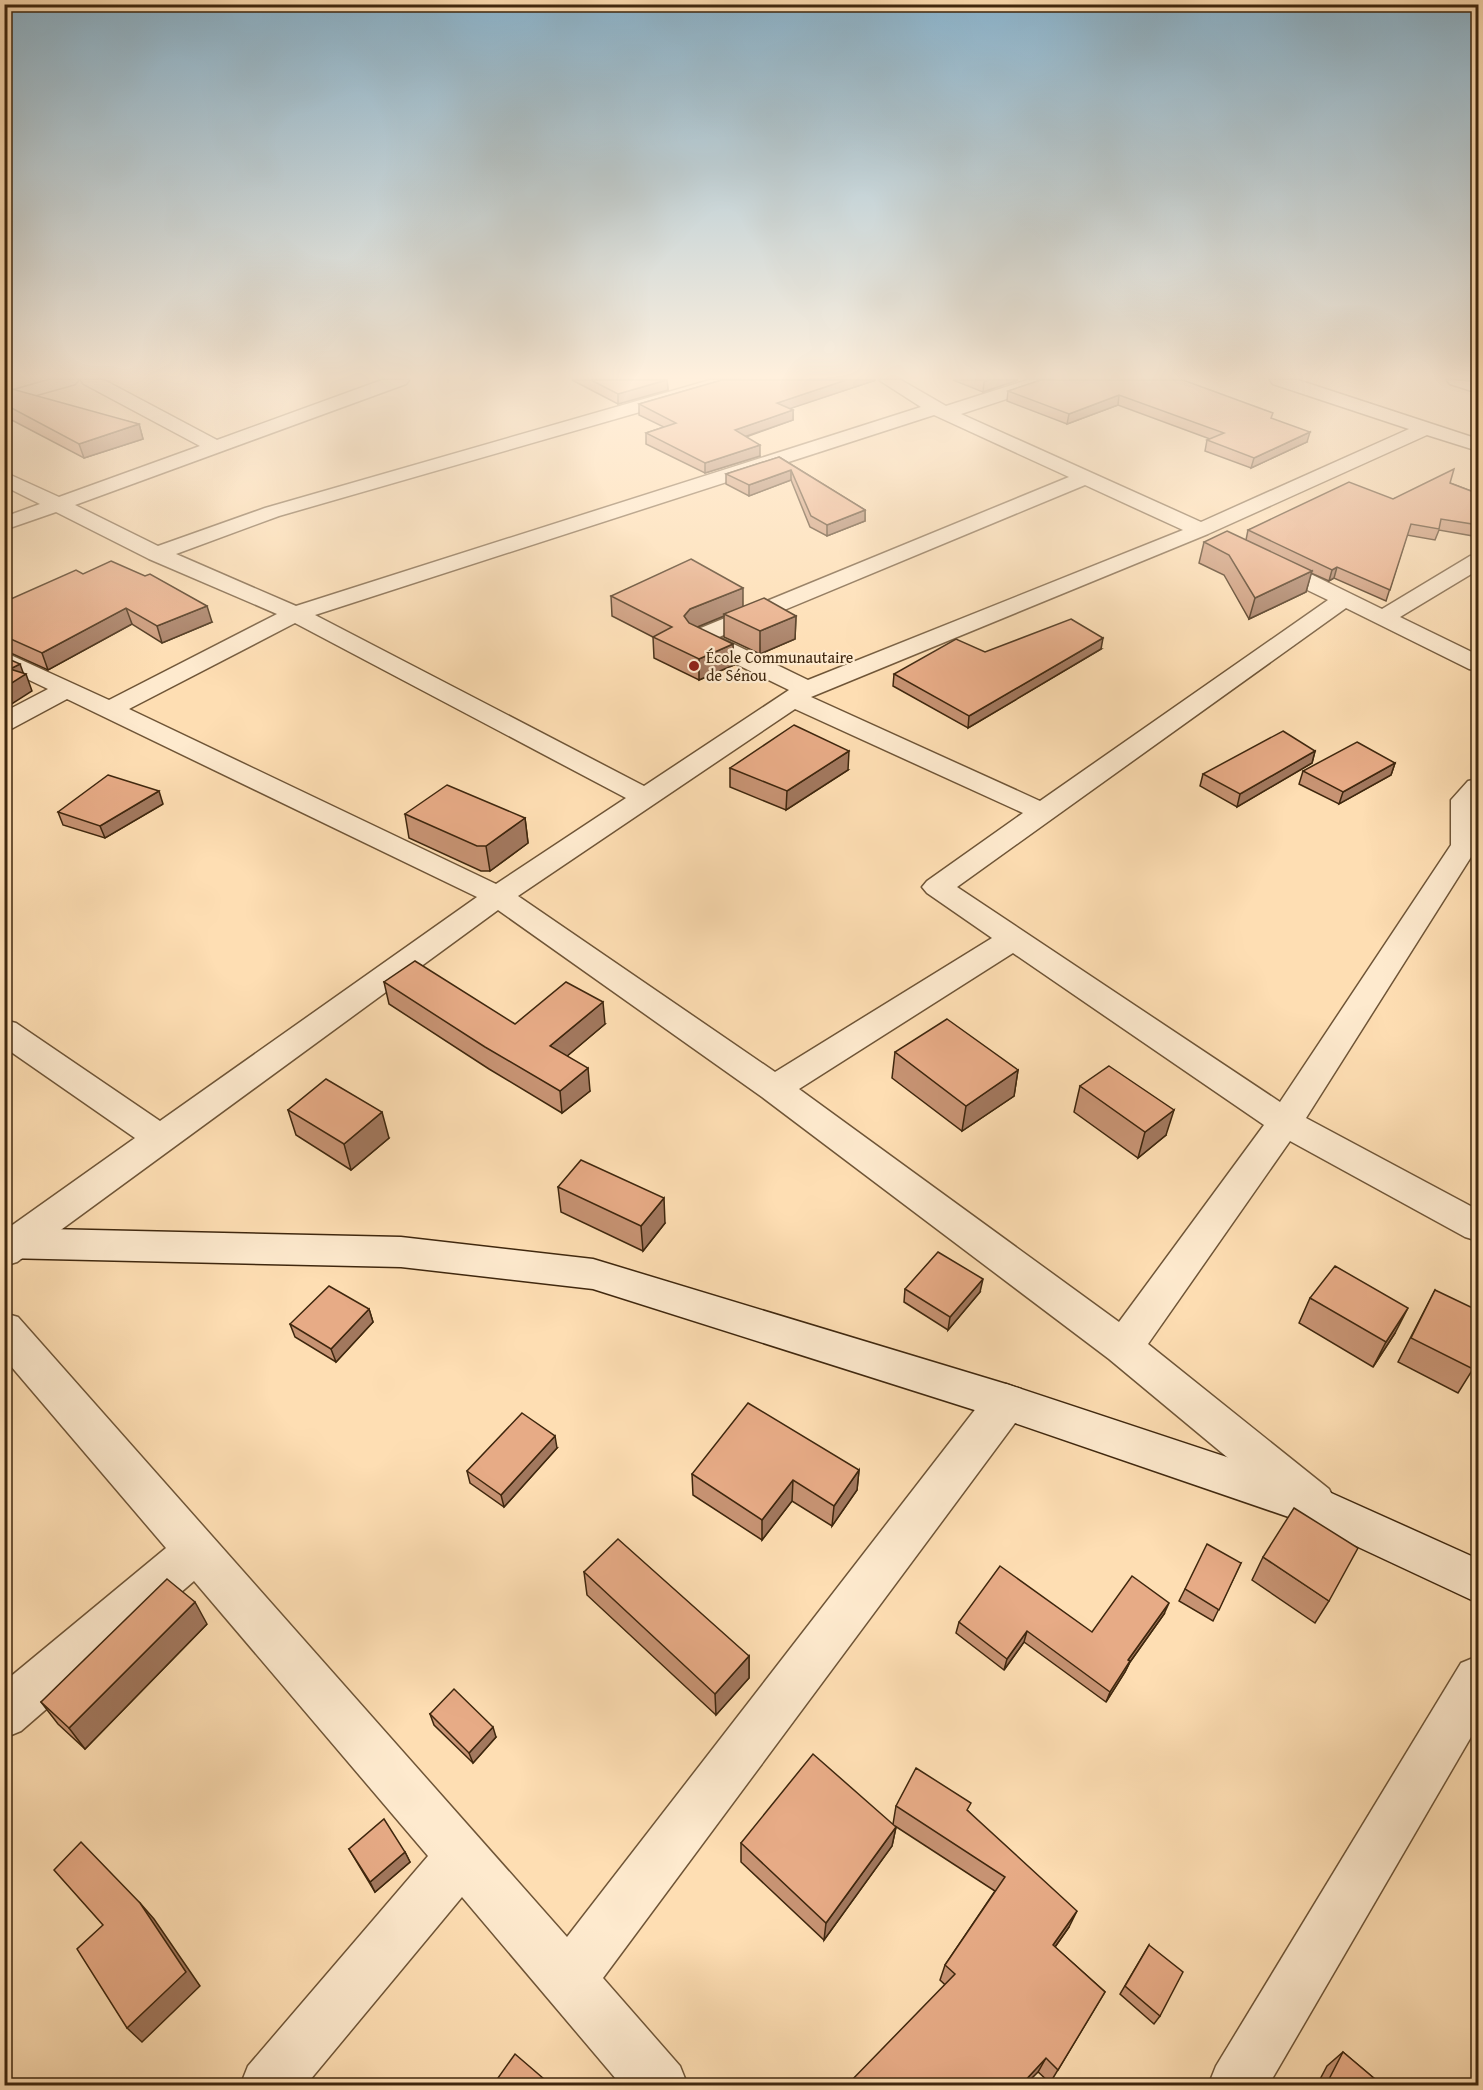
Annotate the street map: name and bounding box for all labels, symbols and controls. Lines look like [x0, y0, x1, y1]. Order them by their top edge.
place label: École Communautaire de Sénou [706, 645, 853, 687]
marker: École Communautaire de Sénou [687, 659, 701, 673]

